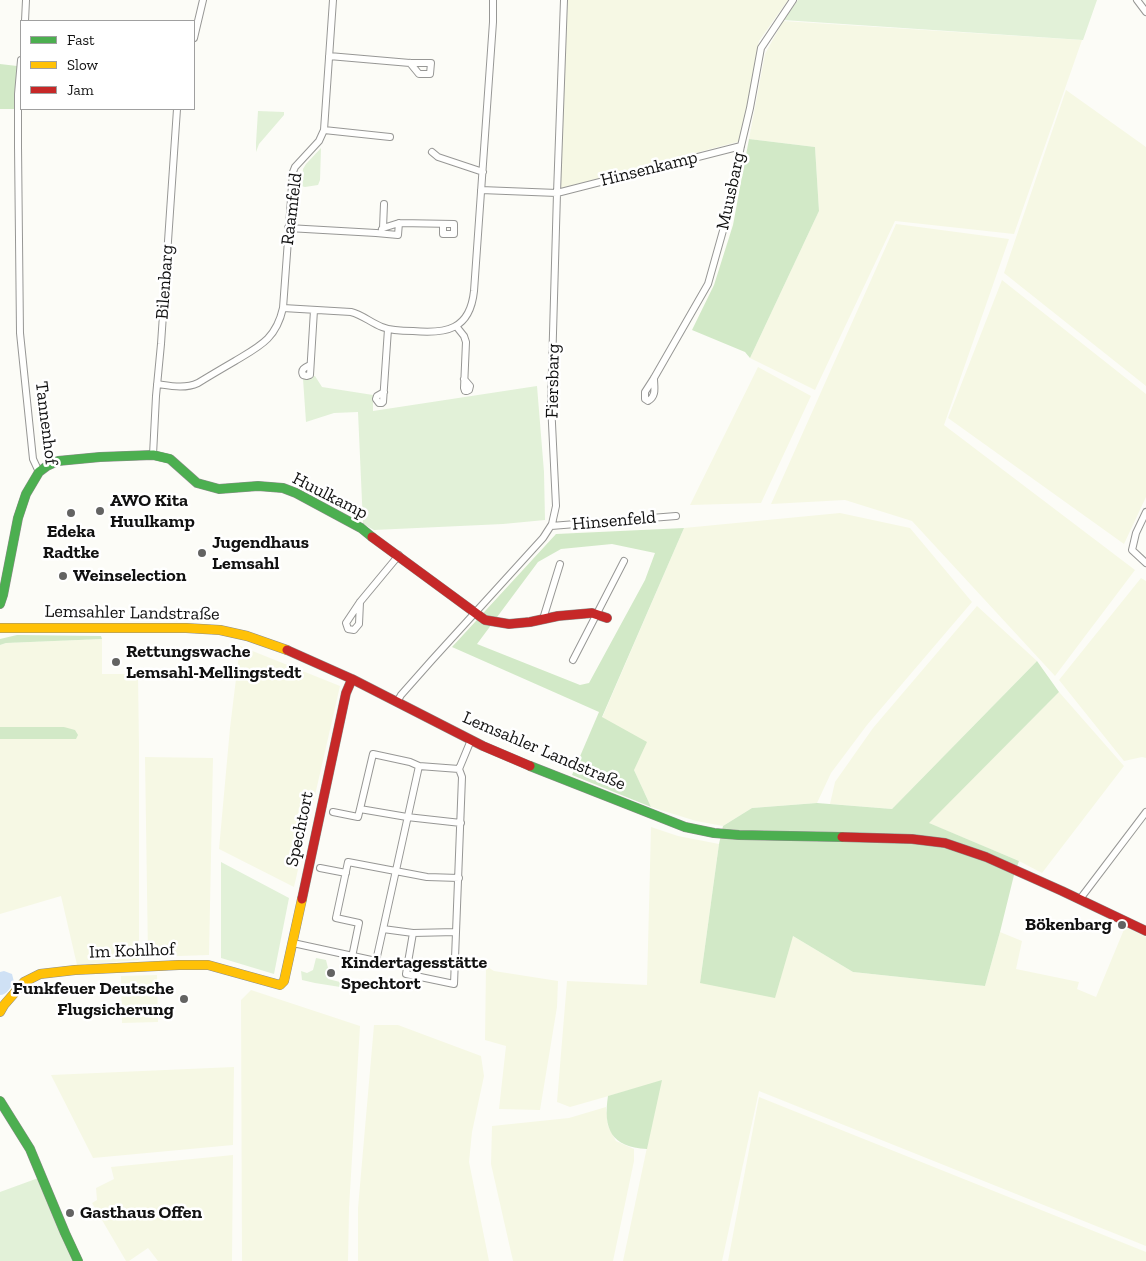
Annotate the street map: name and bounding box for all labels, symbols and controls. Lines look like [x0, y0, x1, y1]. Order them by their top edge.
legend [20, 20, 195, 110]
text: Fast [67, 31, 95, 49]
text: Slow [67, 56, 98, 74]
text: Jam [67, 81, 94, 99]
street label: Hinsenkamp [598, 147, 700, 191]
street label: Muusbarg [712, 150, 750, 232]
street label: Raamfeld [277, 172, 307, 246]
street label: Bilenbarg [152, 244, 178, 320]
street label: Fiersbarg [542, 343, 564, 419]
street label: Tannenhof [30, 380, 62, 466]
street label: Huulkamp [289, 468, 371, 524]
place label: AWO Kita Huulkamp [110, 490, 195, 532]
marker: AWO Kita Huulkamp [94, 505, 106, 517]
marker: Edeka Radtke [65, 507, 77, 519]
street label: Hinsenfeld [571, 507, 657, 535]
place label: Edeka Radtke [43, 521, 99, 564]
place label: Jugendhaus Lemsahl [212, 532, 309, 574]
marker: Jugendhaus Lemsahl [196, 547, 208, 559]
place label: Weinselection [73, 565, 186, 587]
marker: Weinselection [57, 570, 69, 582]
street label: Lemsahler Landstraße [44, 601, 220, 625]
place label: Rettungswache Lemsahl-Mellingstedt [126, 641, 301, 684]
marker: Rettungswache Lemsahl-Mellingstedt [110, 656, 122, 668]
street label: Lemsahler Landstraße [459, 707, 629, 795]
street label: Spechtort [281, 789, 319, 869]
place label: Bökenbarg [1025, 914, 1112, 936]
marker: Bökenbarg [1116, 919, 1128, 931]
street label: Im Kohlhof [89, 939, 175, 963]
place label: Kindertagesstätte Spechtort [341, 952, 487, 994]
marker: Kindertagesstätte Spechtort [325, 967, 337, 979]
place label: Funkfeuer Deutsche Flugsicherung [13, 978, 174, 1021]
marker: Funkfeuer Deutsche Flugsicherung [178, 993, 190, 1005]
place label: Gasthaus Offen [80, 1202, 202, 1224]
marker: Gasthaus Offen [64, 1207, 76, 1219]

